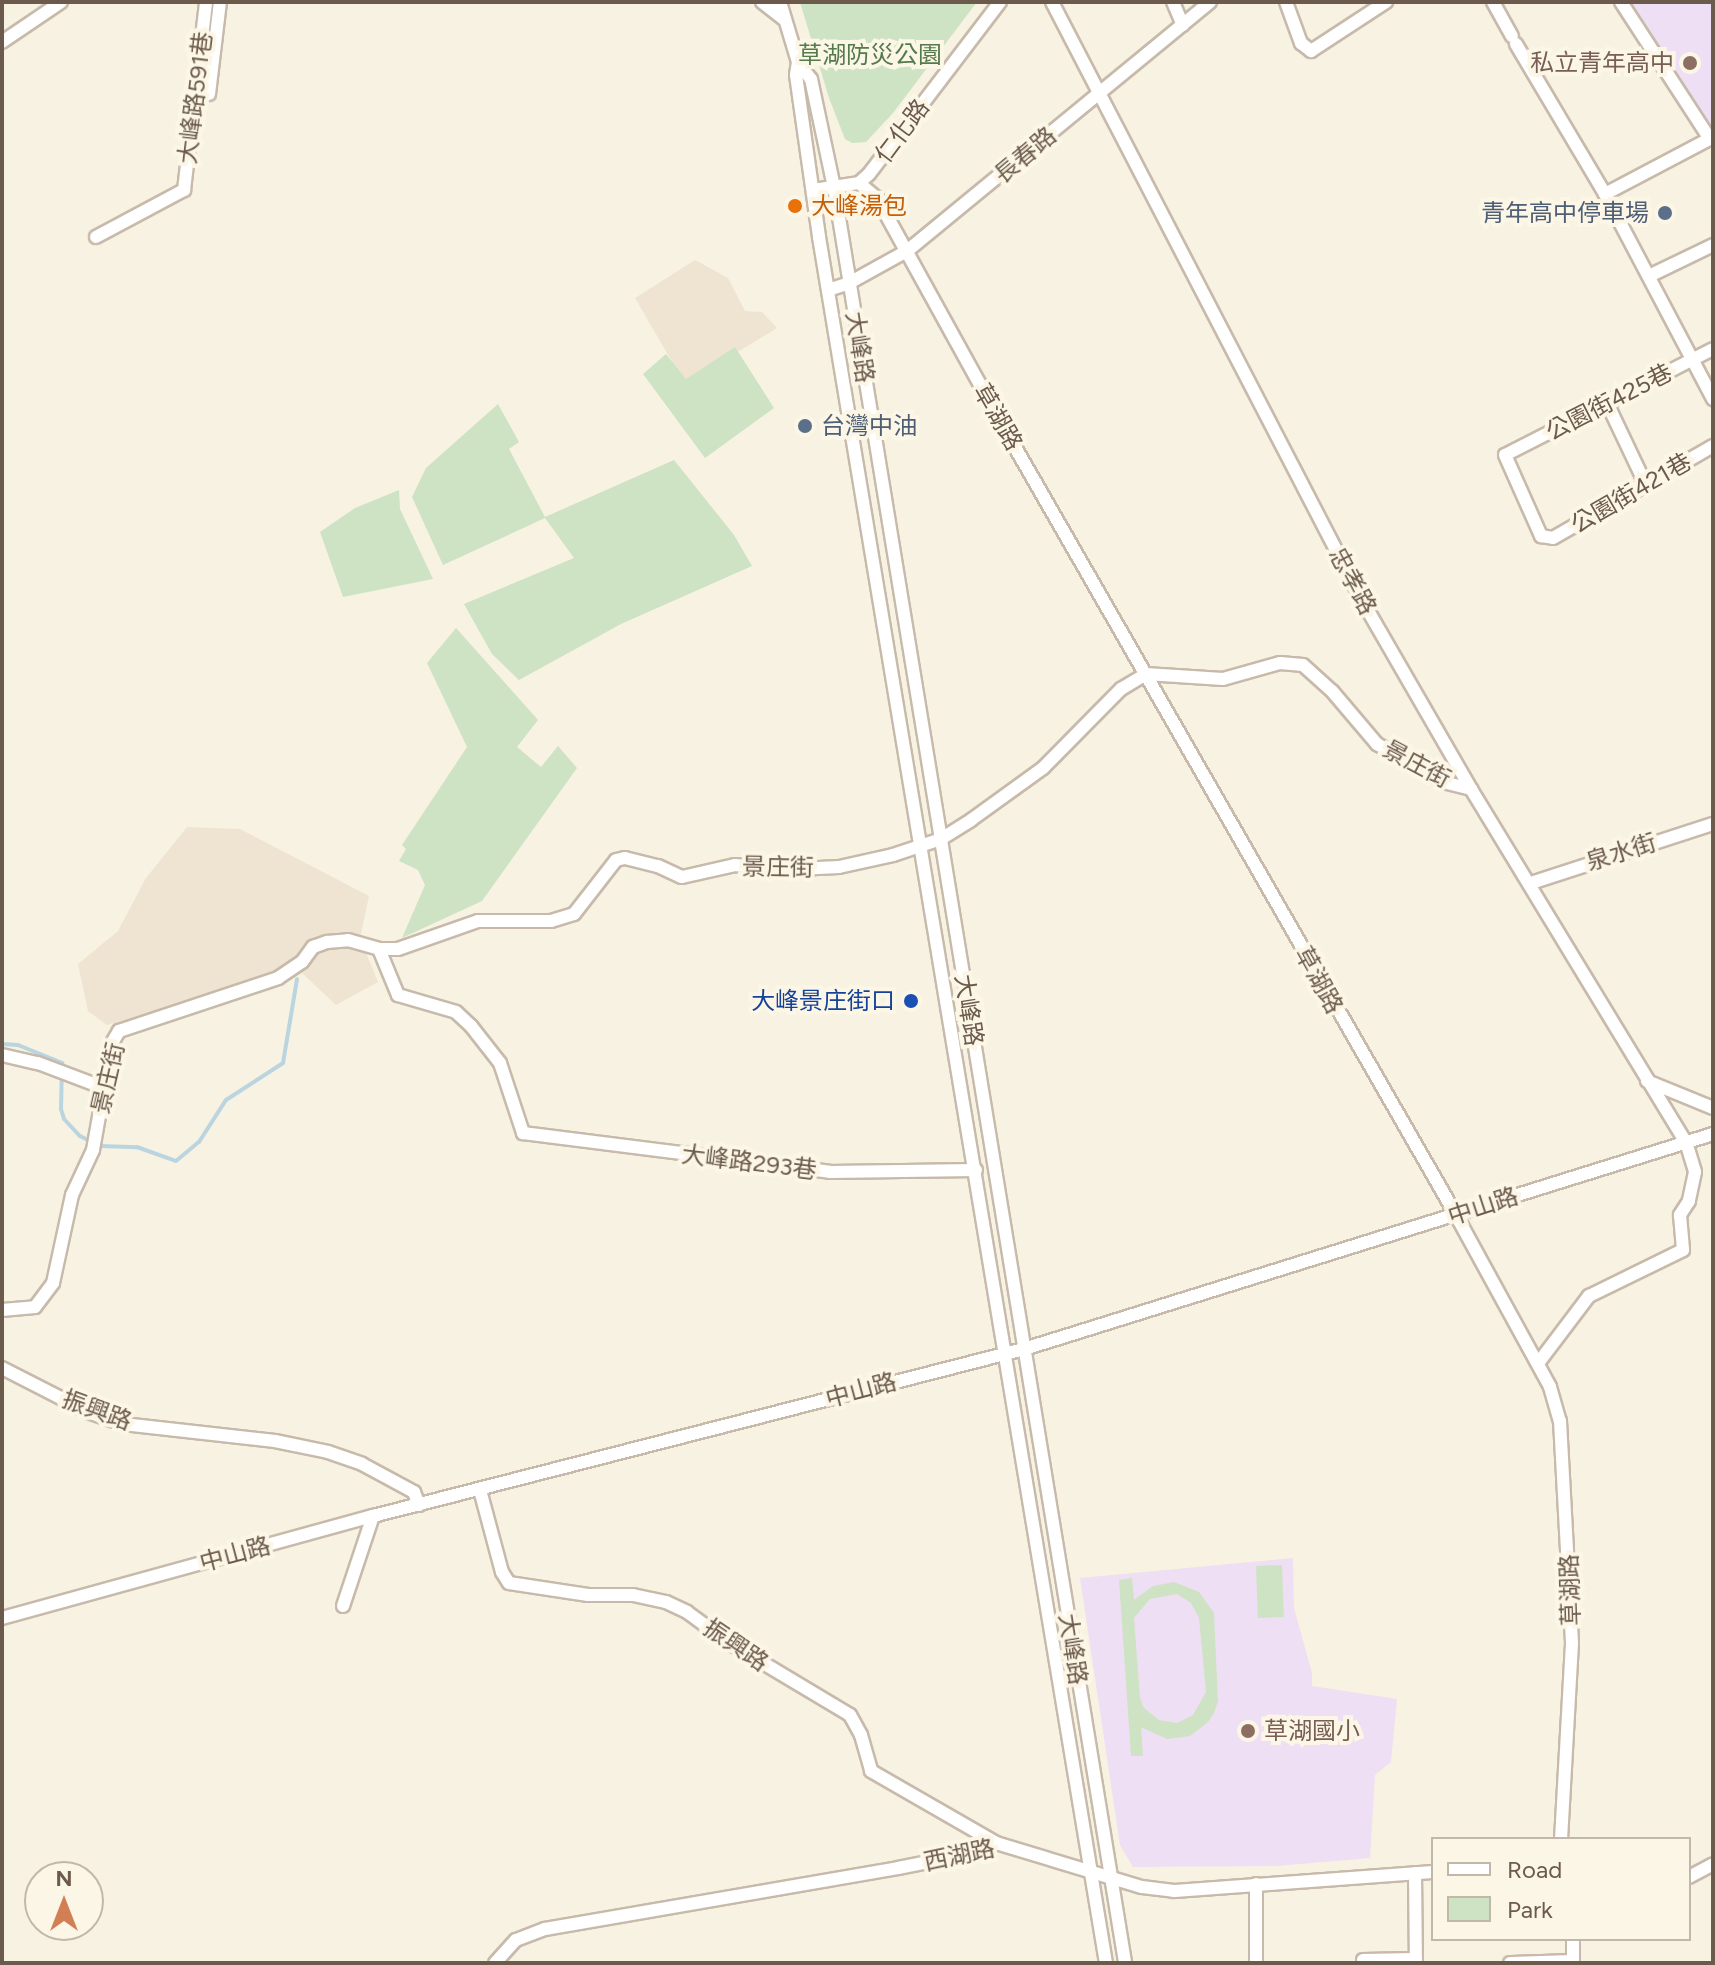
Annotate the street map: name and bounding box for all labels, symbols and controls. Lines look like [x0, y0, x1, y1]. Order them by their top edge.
street label: 大峰路591巷 [173, 30, 217, 166]
park label: 草湖防災公園 [798, 41, 942, 69]
place label: 私立青年高中 [1530, 49, 1674, 77]
marker: 私立青年高中 [1681, 54, 1699, 72]
street label: 仁化路 [869, 94, 935, 168]
street label: 長春路 [988, 121, 1062, 189]
place label: 大峰湯包 [811, 192, 907, 220]
marker: 大峰湯包 [786, 197, 804, 215]
place label: 青年高中停車場 [1481, 199, 1649, 227]
marker: 青年高中停車場 [1656, 204, 1674, 222]
street label: 大峰路 [840, 309, 880, 385]
street label: 公園街425巷 [1541, 358, 1677, 446]
street label: 草湖路 [968, 379, 1028, 455]
place label: 台灣中油 [821, 412, 917, 440]
marker: 台灣中油 [796, 417, 814, 435]
street label: 公園街421巷 [1566, 447, 1696, 539]
street label: 忠孝路 [1323, 542, 1383, 620]
street label: 景庄街 [1378, 734, 1456, 794]
street label: 泉水街 [1582, 828, 1660, 876]
street label: 景庄街 [742, 852, 814, 882]
street label: 草湖路 [1289, 942, 1349, 1018]
street label: 大峰路 [949, 972, 989, 1048]
place label: 大峰景庄街口 [751, 987, 895, 1015]
marker: 大峰景庄街口 [902, 992, 920, 1010]
street label: 景庄街 [86, 1040, 130, 1116]
street label: 大峰路293巷 [680, 1139, 818, 1185]
street label: 中山路 [1444, 1181, 1522, 1231]
street label: 中山路 [822, 1367, 900, 1413]
street label: 振興路 [58, 1384, 136, 1436]
street label: 中山路 [196, 1531, 274, 1577]
street label: 草湖路 [1554, 1554, 1586, 1626]
street label: 大峰路 [1053, 1611, 1093, 1687]
street label: 振興路 [698, 1613, 774, 1677]
place label: 草湖國小 [1264, 1717, 1360, 1745]
marker: 草湖國小 [1239, 1722, 1257, 1740]
street label: 西湖路 [921, 1833, 997, 1877]
legend [1431, 1837, 1691, 1941]
text: Road [1507, 1855, 1562, 1884]
north arrow [24, 1861, 104, 1941]
text: N [55, 1865, 73, 1892]
text: Park [1507, 1895, 1553, 1924]

